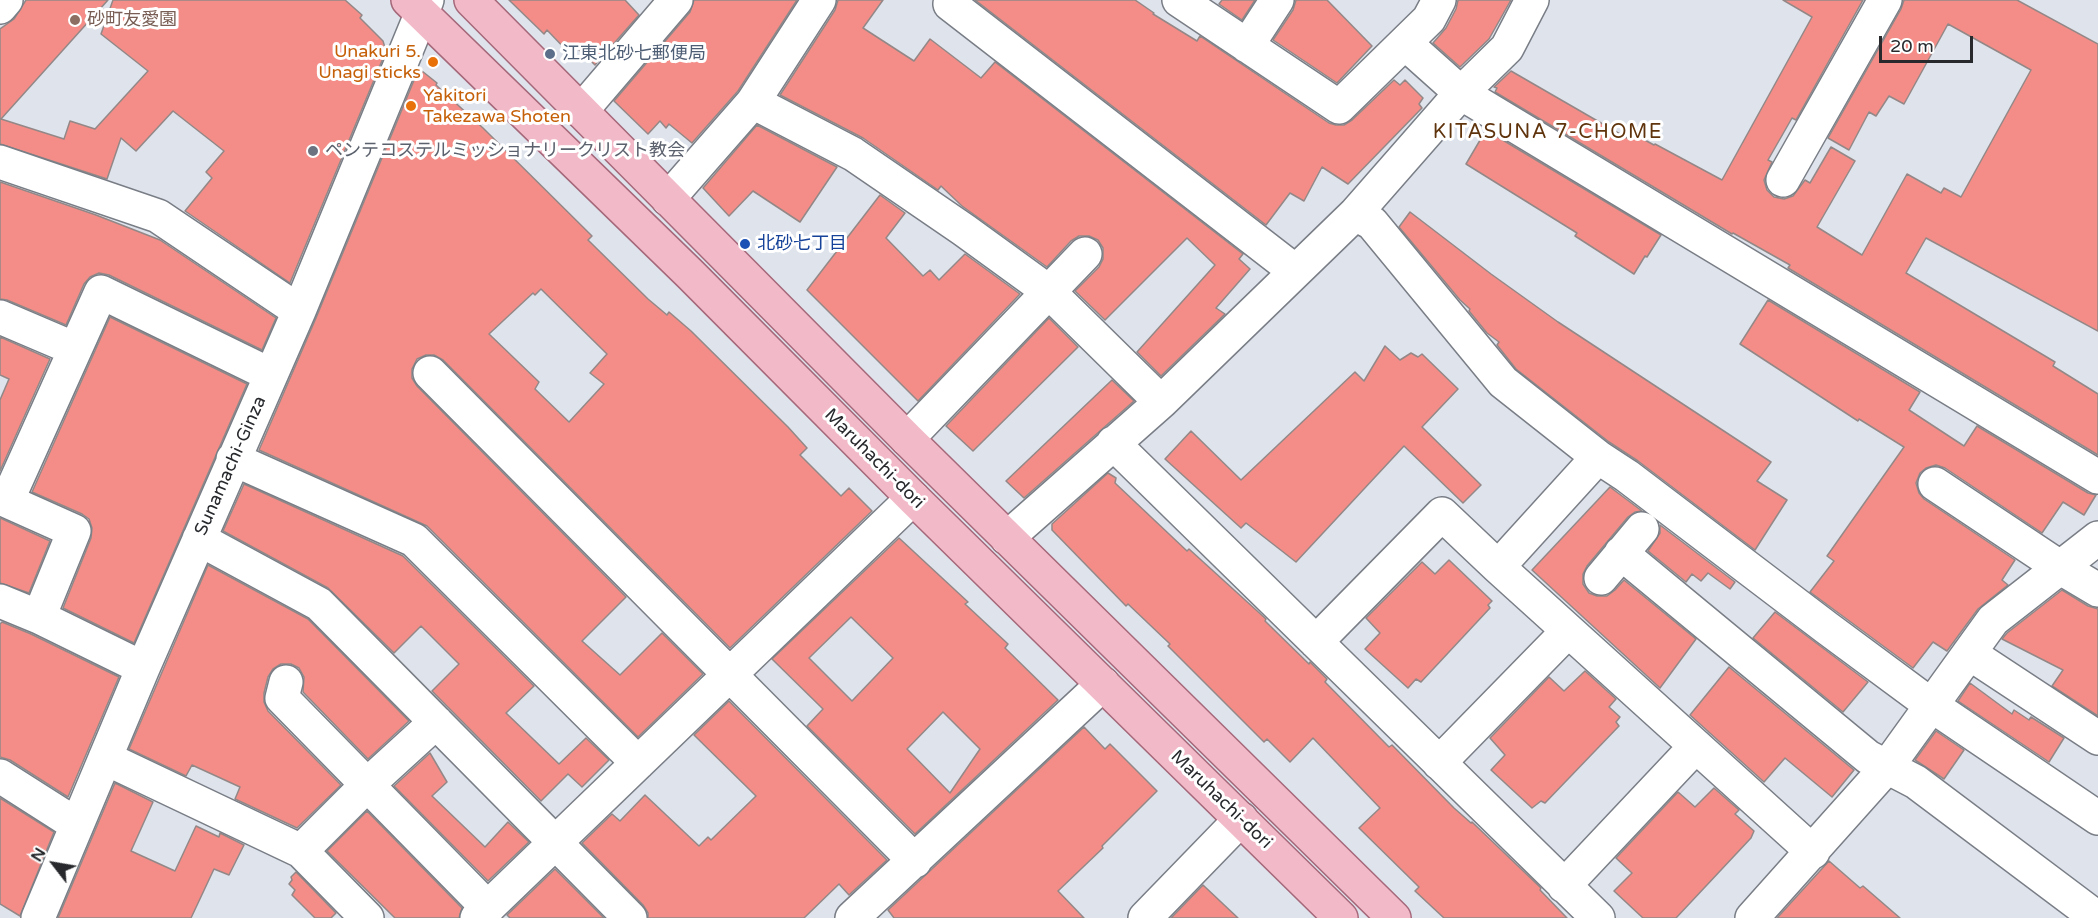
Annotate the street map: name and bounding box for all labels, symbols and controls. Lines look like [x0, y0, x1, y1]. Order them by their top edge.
place label: 砂町友愛園 [87, 9, 177, 31]
marker: 砂町友愛園 [68, 13, 82, 27]
scale bar [1882, 24, 1976, 62]
text: 20 m [1890, 35, 1934, 57]
place label: Unakuri 5. Unagi sticks [318, 41, 421, 84]
place label: 江東北砂七郵便局 [562, 43, 706, 65]
marker: 江東北砂七郵便局 [543, 47, 557, 61]
marker: Unakuri 5. Unagi sticks [426, 55, 440, 69]
place label: Yakitori Takezawa Shoten [423, 85, 571, 128]
marker: Yakitori Takezawa Shoten [404, 99, 418, 113]
district label: KITASUNA 7-CHOME [1433, 121, 1663, 145]
place label: ペンテコステルミッショナリークリスト教会 [325, 140, 685, 162]
marker: ペンテコステルミッショナリークリスト教会 [306, 144, 320, 158]
place label: 北砂七丁目 [757, 233, 847, 255]
marker: 北砂七丁目 [738, 237, 752, 251]
street label: Sunamachi-Ginza [191, 393, 271, 539]
street label: Maruhachi-dori [820, 405, 928, 513]
street label: Maruhachi-dori [1166, 746, 1276, 854]
north arrow [24, 834, 84, 894]
text: N [27, 844, 50, 865]

